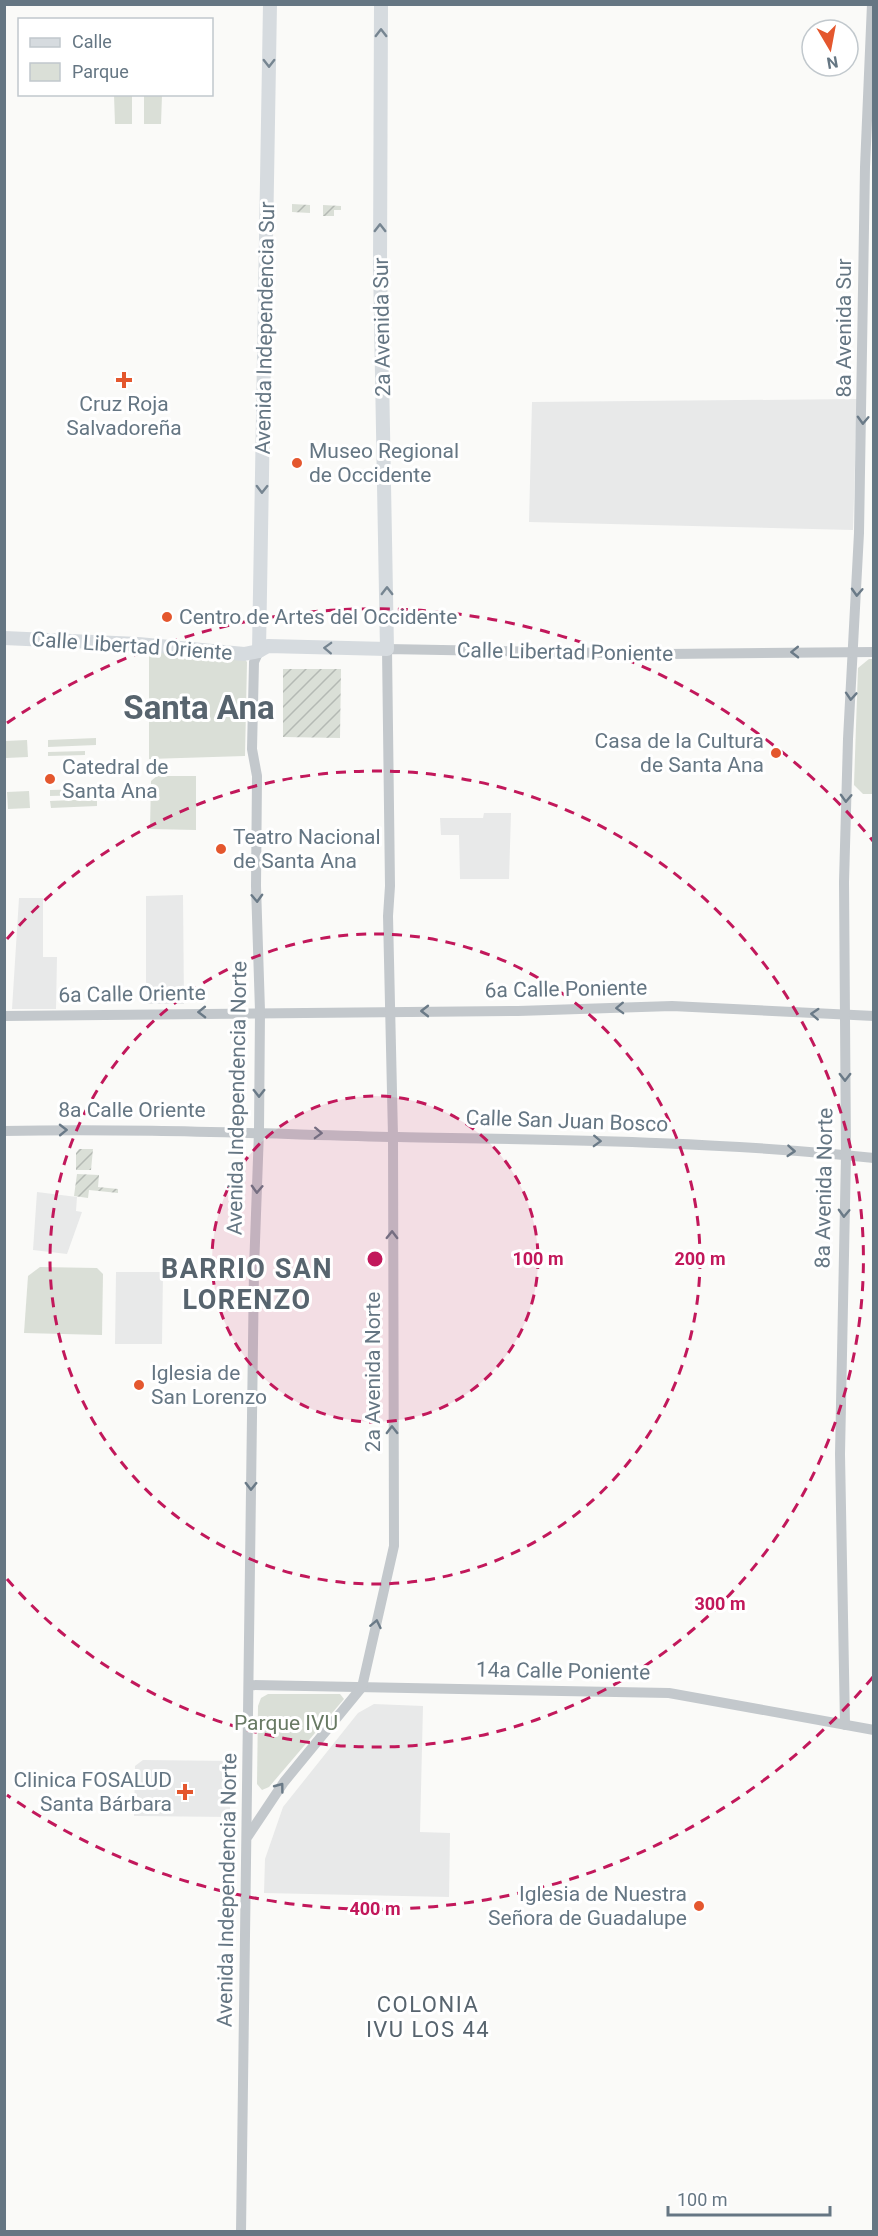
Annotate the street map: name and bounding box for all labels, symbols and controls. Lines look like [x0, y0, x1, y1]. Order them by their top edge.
legend [18, 18, 213, 96]
north arrow [800, 18, 860, 78]
one-way arrow [375, 28, 387, 37]
text: Calle [72, 31, 112, 52]
text: N [825, 52, 840, 73]
one-way arrow [263, 58, 275, 67]
text: Parque [72, 61, 129, 82]
street label: Avenida Independencia Sur [251, 201, 279, 455]
one-way arrow [374, 223, 386, 232]
street label: 2a Avenida Sur [369, 257, 395, 397]
street label: 8a Avenida Sur [832, 258, 856, 398]
marker: Cruz Roja Salvadoreña [115, 371, 133, 389]
place label: Cruz Roja Salvadoreña [66, 392, 182, 440]
one-way arrow [856, 415, 869, 424]
place label: Museo Regional de Occidente [309, 439, 459, 487]
marker: Museo Regional de Occidente [290, 456, 304, 470]
one-way arrow [256, 484, 268, 493]
one-way arrow [381, 586, 393, 595]
one-way arrow [850, 587, 863, 596]
place label: Centro de Artes del Occidente [179, 605, 457, 629]
marker: Centro de Artes del Occidente [160, 610, 174, 624]
street label: Calle Libertad Oriente [31, 627, 233, 665]
street label: Calle Libertad Poniente [457, 638, 673, 666]
one-way arrow [324, 641, 333, 654]
one-way arrow [791, 646, 800, 659]
district label: Santa Ana [123, 688, 275, 727]
one-way arrow [845, 691, 858, 700]
place label: Casa de la Cultura de Santa Ana [595, 729, 764, 777]
marker: Casa de la Cultura de Santa Ana [769, 746, 783, 760]
place label: Catedral de Santa Ana [62, 755, 168, 803]
marker: Catedral de Santa Ana [43, 772, 57, 786]
one-way arrow [840, 793, 852, 802]
place label: Teatro Nacional de Santa Ana [233, 825, 381, 873]
marker: Teatro Nacional de Santa Ana [214, 842, 228, 856]
one-way arrow [250, 893, 263, 902]
street label: Avenida Independencia Norte [223, 961, 251, 1235]
street label: 6a Calle Poniente [484, 976, 648, 1002]
street label: 6a Calle Oriente [58, 981, 206, 1007]
one-way arrow [616, 1002, 625, 1014]
one-way arrow [421, 1005, 430, 1017]
one-way arrow [197, 1006, 206, 1018]
one-way arrow [811, 1007, 820, 1020]
one-way arrow [839, 1072, 851, 1081]
one-way arrow [253, 1088, 266, 1097]
street label: 8a Calle Oriente [58, 1098, 206, 1122]
street label: Calle San Juan Bosco [465, 1105, 669, 1137]
street label: 8a Avenida Norte [811, 1108, 837, 1268]
one-way arrow [58, 1124, 67, 1136]
one-way arrow [313, 1127, 322, 1140]
one-way arrow [592, 1135, 601, 1148]
one-way arrow [787, 1145, 796, 1158]
one-way arrow [250, 1185, 263, 1194]
one-way arrow [838, 1209, 850, 1218]
one-way arrow [386, 1231, 398, 1240]
text: 100 m [512, 1248, 564, 1269]
text: 200 m [674, 1248, 726, 1269]
centre of rings [365, 1249, 385, 1269]
district label: BARRIO SAN LORENZO [161, 1253, 333, 1316]
street label: 2a Avenida Norte [361, 1292, 385, 1452]
place label: Iglesia de San Lorenzo [151, 1361, 267, 1409]
marker: Iglesia de San Lorenzo [132, 1378, 146, 1392]
one-way arrow [386, 1426, 399, 1435]
one-way arrow [245, 1482, 257, 1491]
text: 300 m [694, 1593, 746, 1614]
one-way arrow [369, 1619, 382, 1629]
street label: 14a Calle Poniente [476, 1657, 650, 1685]
park label: Parque IVU [234, 1711, 338, 1735]
street label: Avenida Independencia Norte [213, 1753, 241, 2027]
place label: Clinica FOSALUD Santa Bárbara [13, 1768, 172, 1816]
marker: Clinica FOSALUD Santa Bárbara [176, 1783, 194, 1801]
one-way arrow [272, 1783, 283, 1794]
place label: Iglesia de Nuestra Señora de Guadalupe [488, 1882, 687, 1930]
text: 400 m [349, 1898, 401, 1919]
marker: Iglesia de Nuestra Señora de Guadalupe [692, 1899, 706, 1913]
district label: COLONIA IVU LOS 44 [366, 1992, 490, 2042]
scale bar [668, 2179, 830, 2217]
text: 100 m [677, 2189, 728, 2210]

